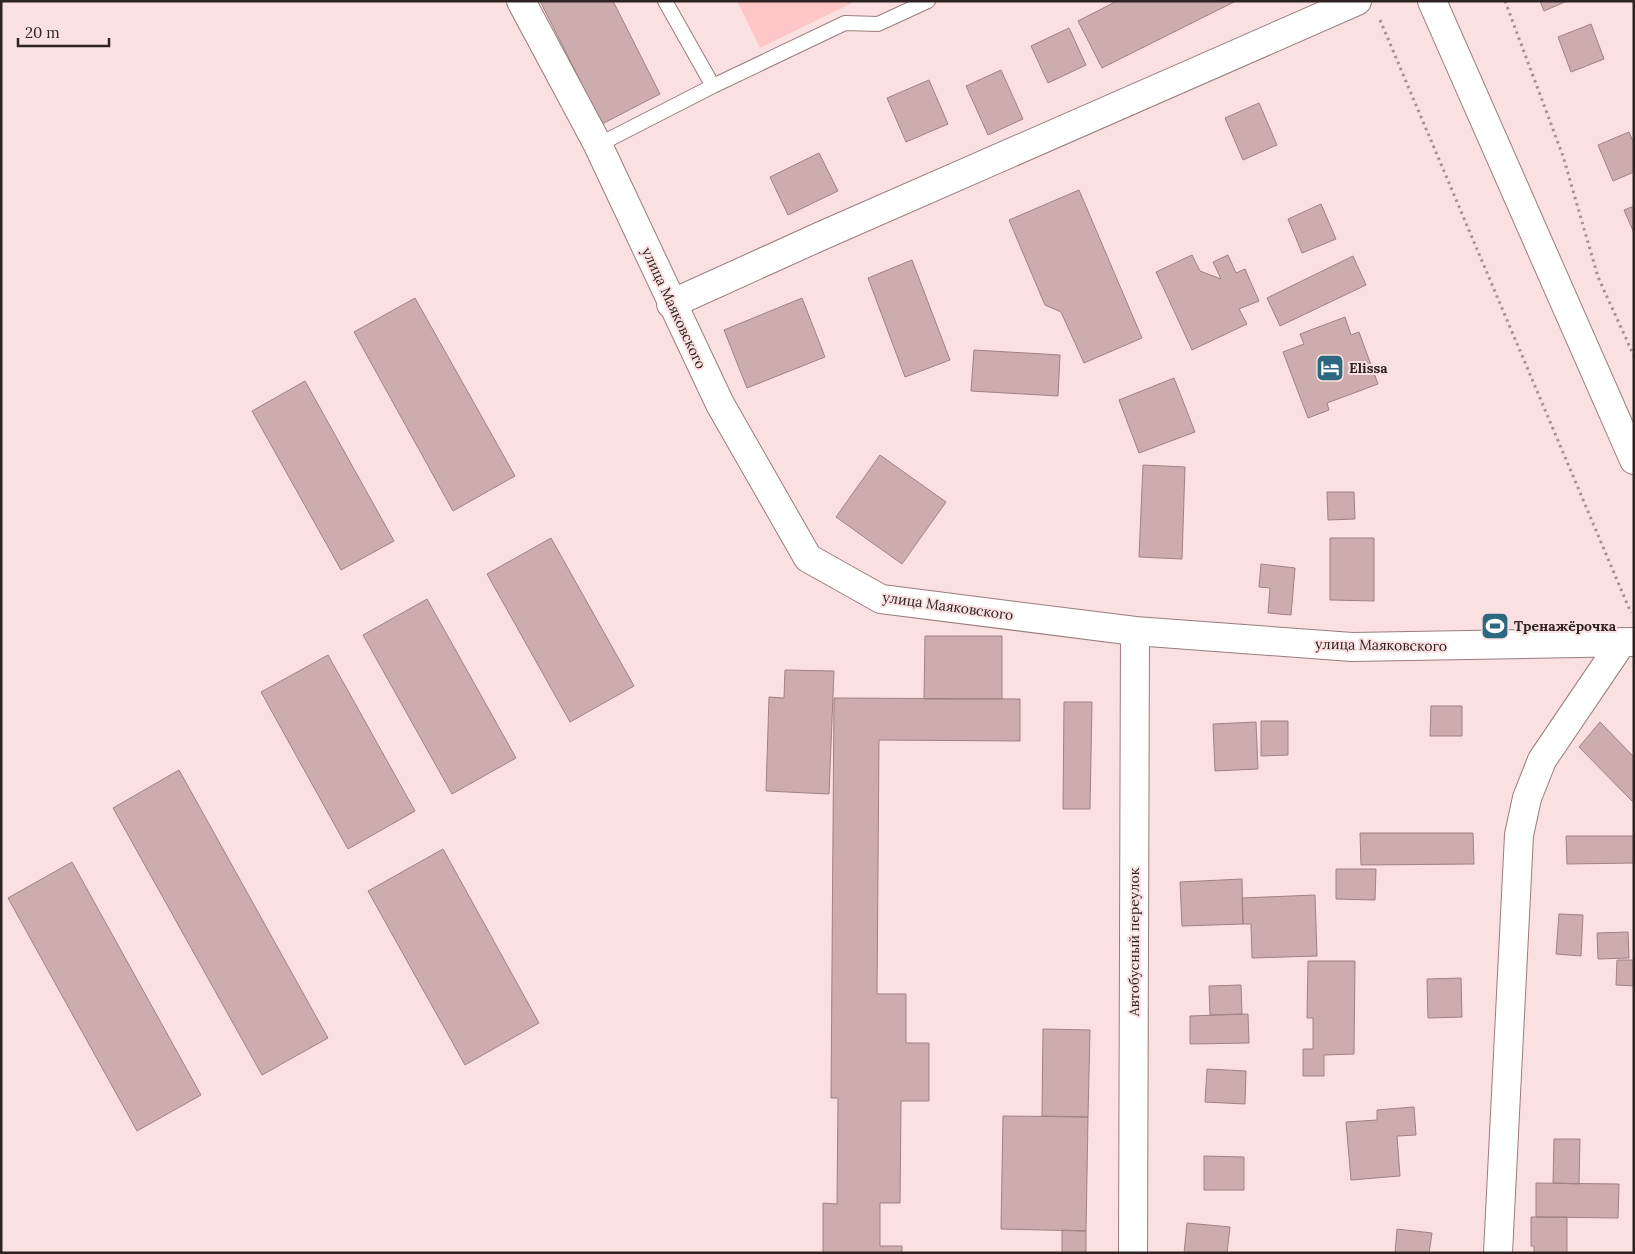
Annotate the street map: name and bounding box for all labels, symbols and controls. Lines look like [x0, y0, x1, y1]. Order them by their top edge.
scale bar [18, 15, 109, 47]
text: 20 m [25, 23, 60, 42]
street label: улица Маяковского [638, 244, 710, 372]
hotel icon: Elissa [1315, 353, 1345, 383]
place label: Elissa [1349, 359, 1388, 377]
street label: улица Маяковского [881, 588, 1015, 624]
sports icon: Тренажёрочка [1480, 611, 1510, 641]
place label: Тренажёрочка [1514, 617, 1617, 635]
street label: улица Маяковского [1315, 635, 1447, 655]
street label: Автобусный переулок [1125, 867, 1143, 1017]

